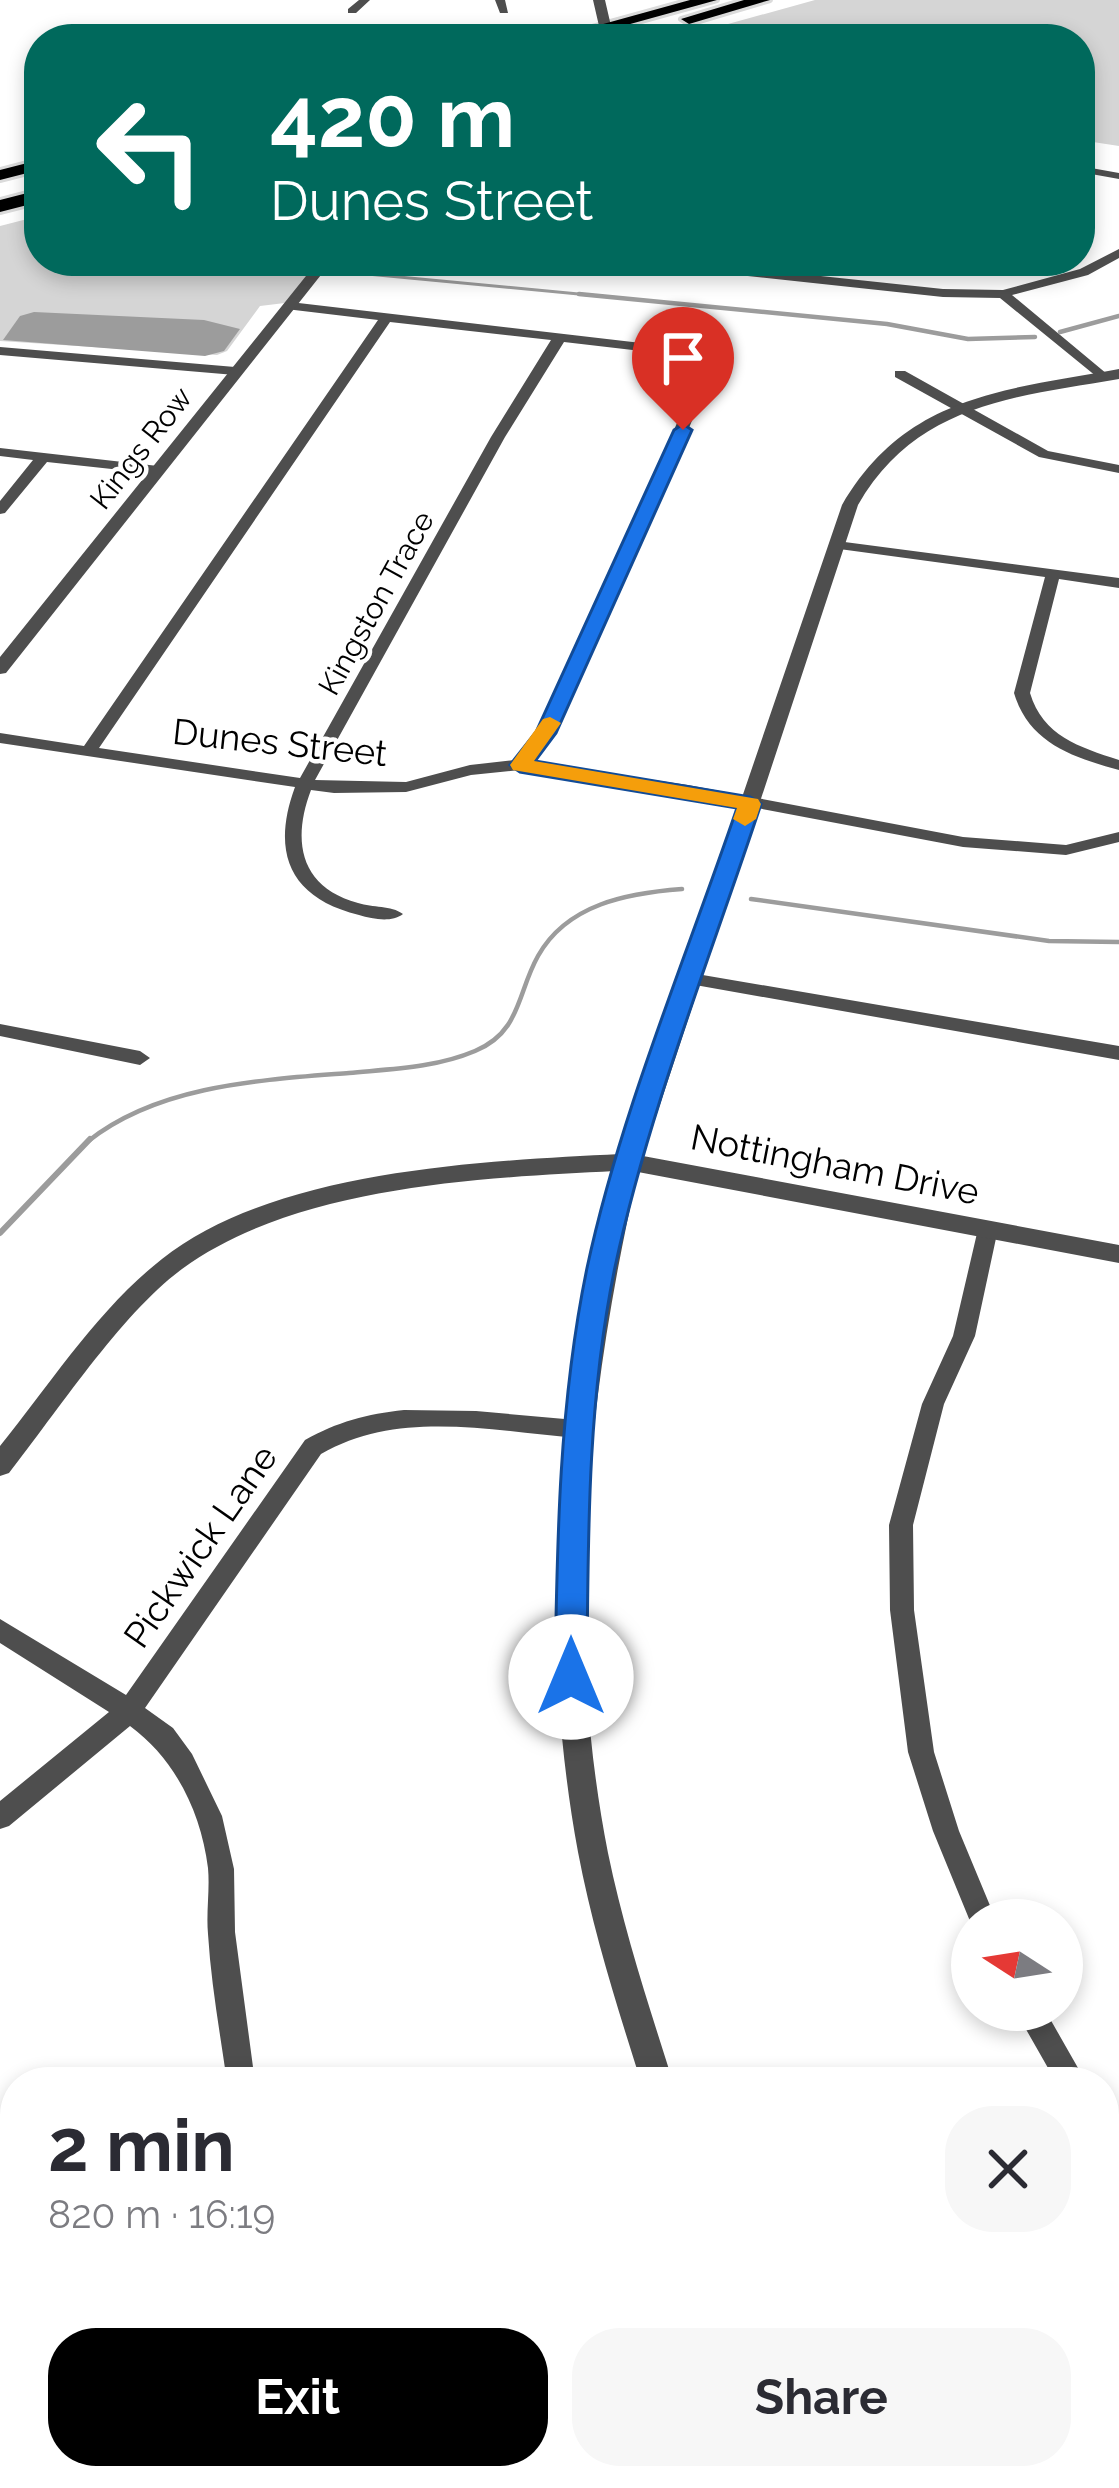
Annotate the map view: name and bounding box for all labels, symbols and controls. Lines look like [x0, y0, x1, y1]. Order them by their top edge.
text: 420 m [270, 68, 515, 167]
icon: left [72, 72, 228, 228]
text: Dunes Street [270, 169, 593, 233]
pin [632, 307, 734, 430]
icon: arrive [650, 325, 716, 391]
street label: Kings Row [83, 380, 199, 516]
street label: Kingston Trace [311, 505, 441, 701]
street label: Dunes Street [171, 710, 389, 774]
street label: Nottingham Drive [687, 1115, 983, 1213]
street label: Pickwick Lane [115, 1437, 285, 1655]
position arrow [508, 1614, 634, 1740]
north arrow [951, 1899, 1083, 2031]
map controls [951, 1899, 1083, 2031]
text: 2 min [48, 2103, 235, 2188]
button: close [945, 2106, 1071, 2232]
text: 820 m · 16:19 [48, 2191, 275, 2237]
button: Exit [48, 2328, 548, 2466]
button: Share [572, 2328, 1071, 2466]

